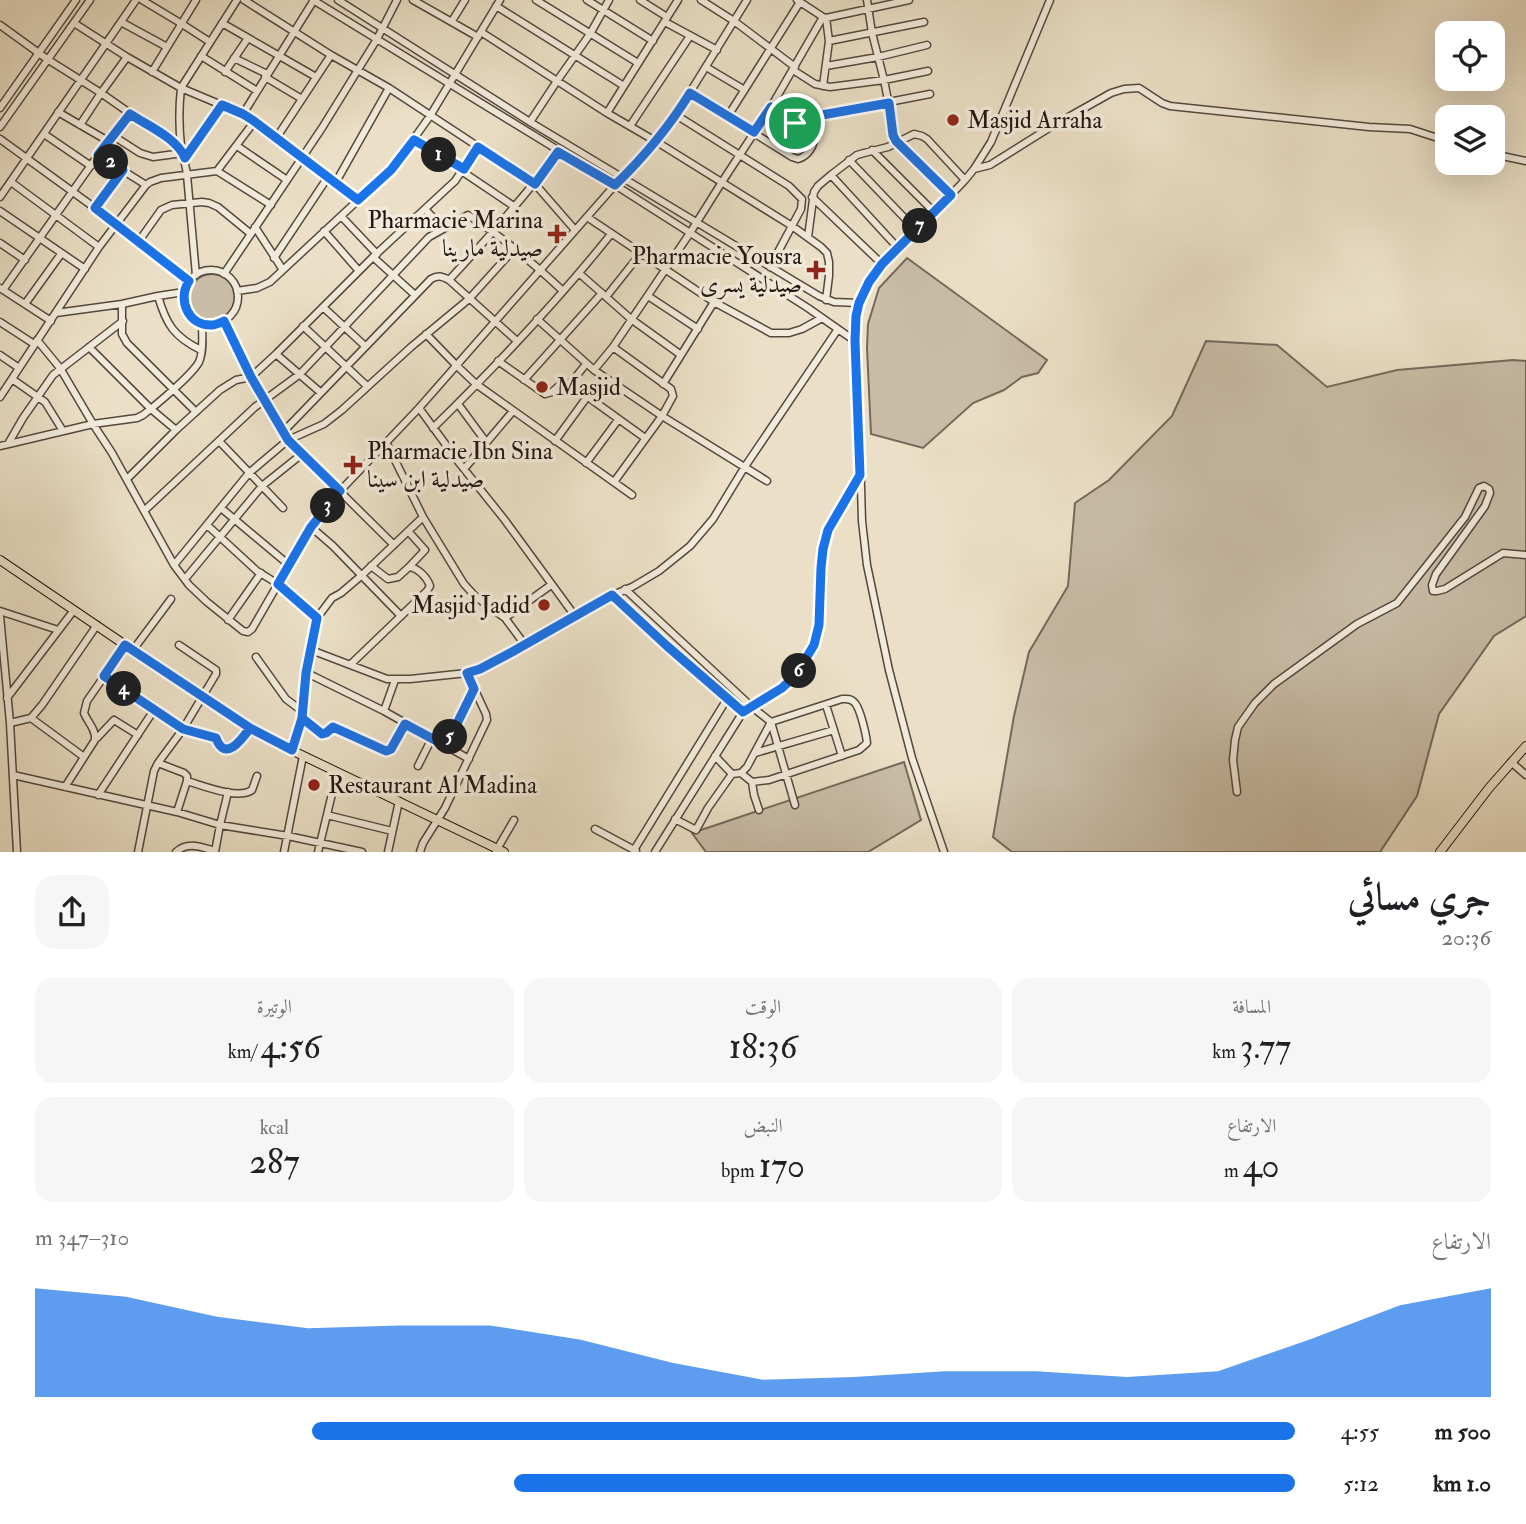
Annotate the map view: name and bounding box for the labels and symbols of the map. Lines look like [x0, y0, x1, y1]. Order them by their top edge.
pin [765, 93, 825, 153]
place label: Masjid Arraha [967, 105, 1103, 136]
marker: Masjid Arraha [945, 112, 961, 128]
pin: 1 [422, 138, 457, 172]
pin: 2 [94, 144, 128, 180]
place label: Pharmacie Marina صيدلية مارينا [368, 205, 544, 264]
pin: 7 [902, 208, 937, 244]
marker: Pharmacie Marina صيدلية مارينا [549, 226, 565, 242]
place label: Pharmacie Yousra صيدلية يسرى [632, 241, 803, 300]
marker: Pharmacie Yousra صيدلية يسرى [808, 262, 824, 278]
place label: Masjid [556, 372, 621, 403]
marker: Masjid [534, 379, 550, 395]
place label: Pharmacie Ibn Sina صيدلية ابن سينا [367, 436, 554, 495]
marker: Pharmacie Ibn Sina صيدلية ابن سينا [345, 457, 361, 473]
pin: 3 [310, 489, 346, 524]
place label: Masjid Jadid [411, 590, 530, 621]
marker: Masjid Jadid [536, 597, 552, 613]
pin: 6 [782, 654, 816, 688]
pin: 4 [106, 672, 142, 706]
pin: 5 [433, 720, 468, 754]
place label: Restaurant Al Madina [328, 770, 538, 801]
marker: Restaurant Al Madina [306, 777, 322, 793]

